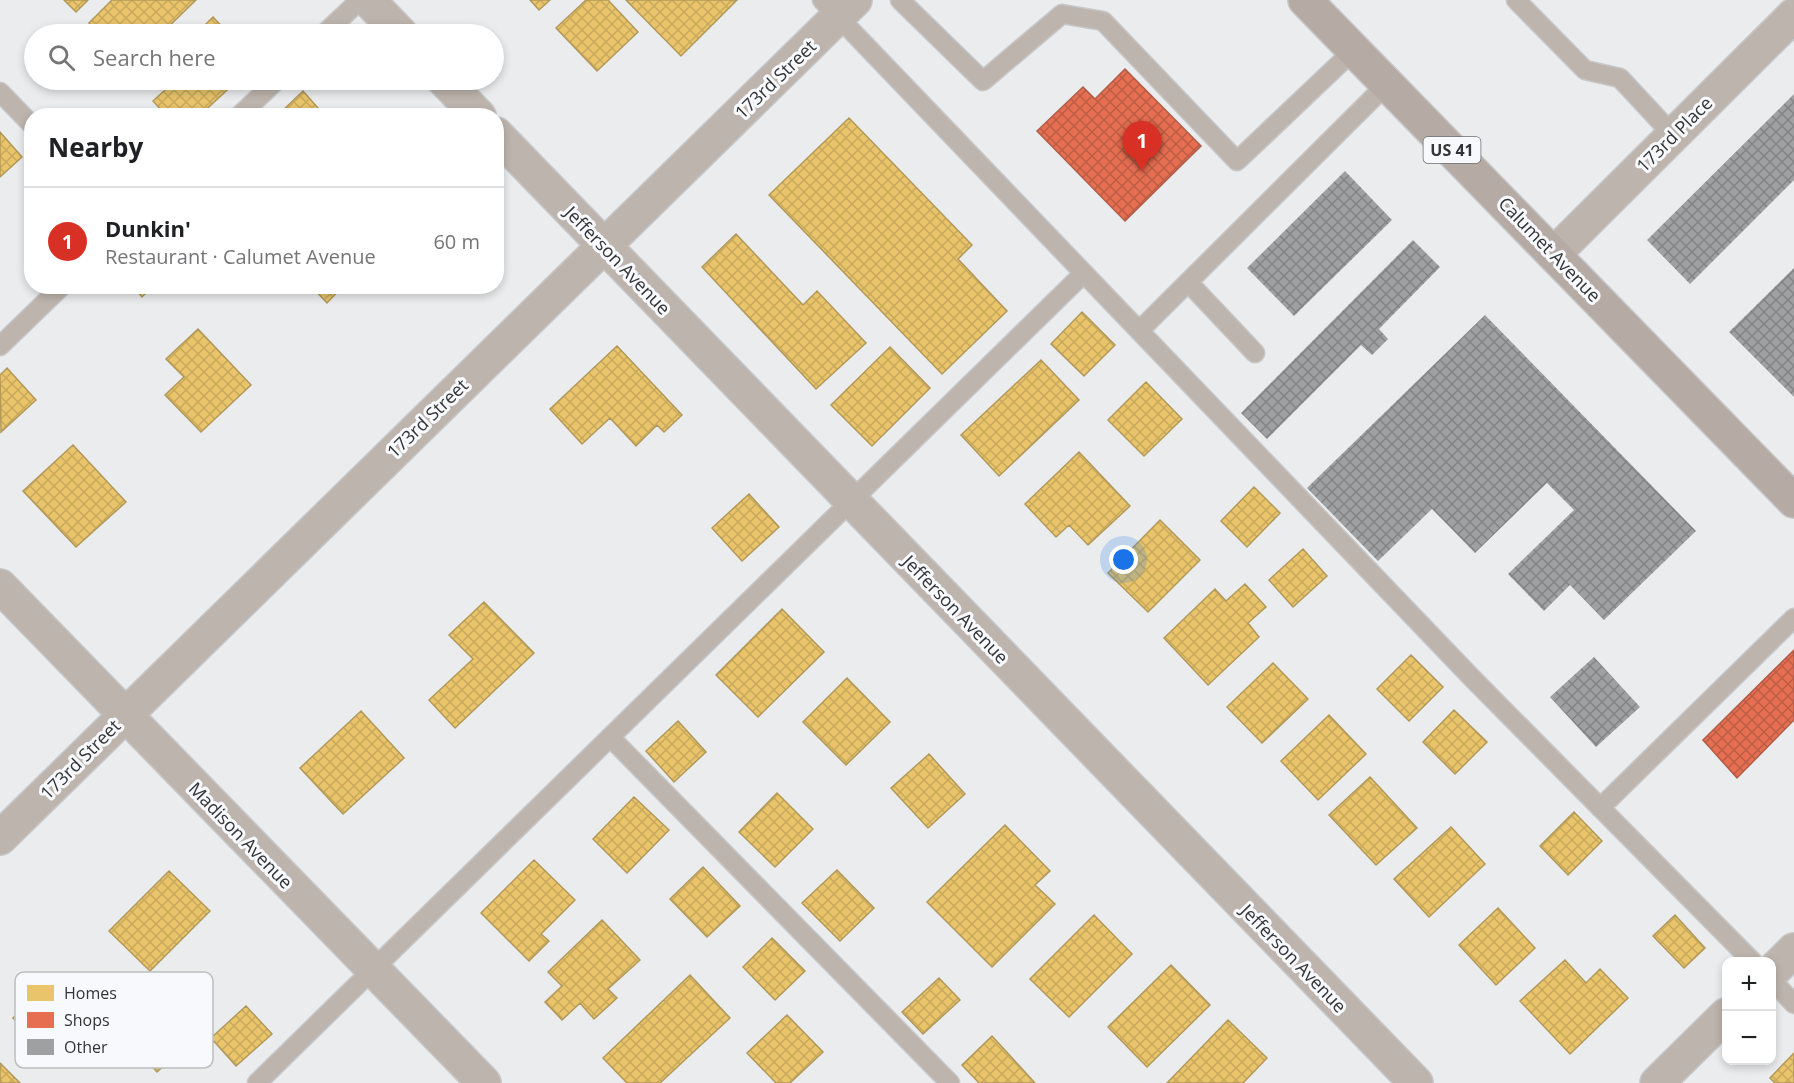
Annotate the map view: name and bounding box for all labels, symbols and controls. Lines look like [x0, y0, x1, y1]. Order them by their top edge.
search box [24, 24, 504, 90]
street label: 173rd Street [729, 34, 821, 124]
icon: search [45, 41, 78, 74]
text: Search here [93, 42, 216, 72]
street label: 173rd Place [1631, 91, 1717, 177]
pin: 1 [1122, 122, 1162, 171]
text: Nearby [48, 129, 143, 165]
road number: US 41 [1424, 137, 1480, 163]
street label: Calumet Avenue [1494, 191, 1606, 307]
street label: Jefferson Avenue [559, 199, 676, 320]
text: Dunkin' [105, 213, 191, 243]
text: 1 [62, 228, 73, 255]
text: 60 m [433, 228, 480, 255]
text: Restaurant · Calumet Avenue [105, 243, 376, 270]
street label: 173rd Street [381, 373, 473, 463]
your location [1109, 545, 1138, 574]
street label: Jefferson Avenue [897, 548, 1014, 669]
street label: 173rd Street [35, 714, 125, 804]
street label: Madison Avenue [184, 776, 298, 894]
street label: Jefferson Avenue [1235, 897, 1352, 1018]
map controls [1722, 957, 1776, 1065]
button: + [1722, 957, 1776, 1011]
legend [15, 972, 213, 1068]
text: Homes [64, 982, 117, 1004]
text: Shops [64, 1009, 110, 1031]
button: − [1722, 1011, 1776, 1065]
text: Other [64, 1036, 108, 1058]

